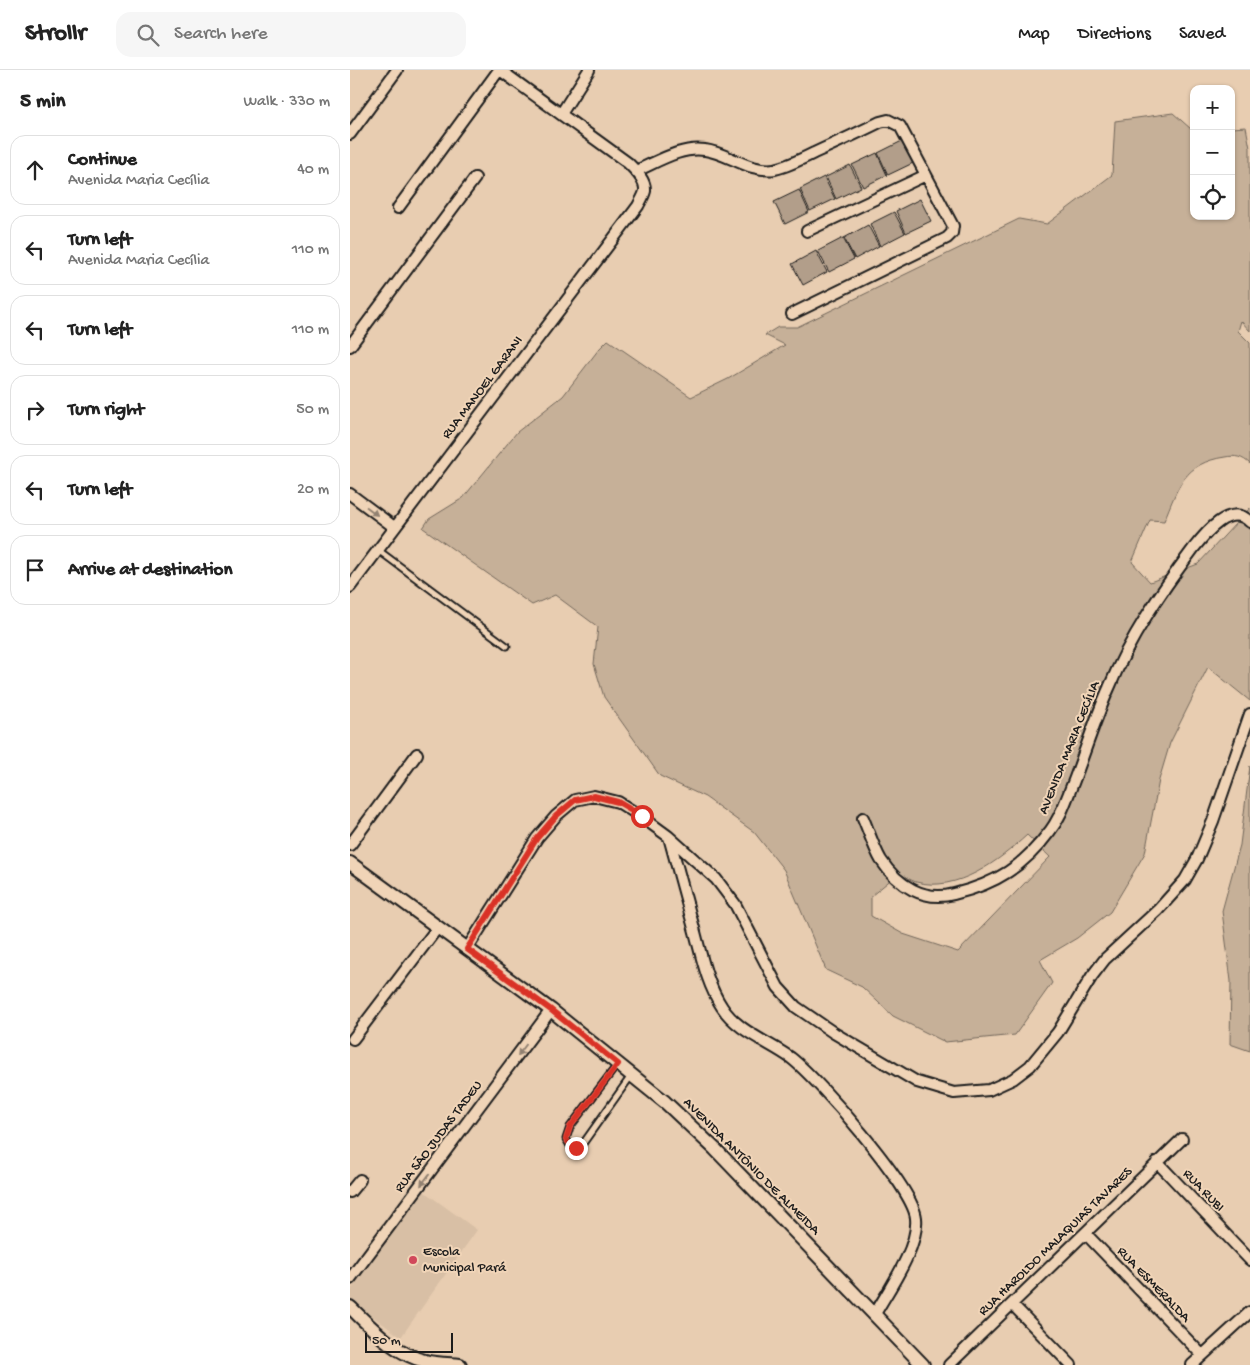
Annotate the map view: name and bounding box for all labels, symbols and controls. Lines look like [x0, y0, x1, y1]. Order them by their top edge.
search box [116, 12, 466, 57]
text: Strollr [25, 20, 86, 49]
icon: search [134, 21, 162, 49]
text: Search here [174, 23, 268, 46]
text: Map [1018, 24, 1050, 45]
text: Directions [1078, 24, 1151, 45]
text: Saved [1179, 24, 1225, 45]
map controls [1190, 85, 1235, 220]
button: + [1190, 85, 1235, 130]
text: 5 min [20, 90, 65, 115]
text: Walk · 330 m [243, 93, 330, 112]
button: − [1190, 130, 1235, 175]
text: Continue [68, 149, 137, 172]
icon: ahead [21, 156, 49, 184]
text: 40 m [297, 161, 329, 180]
text: Avenida Maria Cecília [68, 172, 209, 191]
button: locate [1190, 175, 1235, 220]
text: Turn left [68, 229, 132, 252]
icon: left [21, 236, 49, 264]
text: 110 m [292, 241, 329, 260]
text: Avenida Maria Cecília [68, 252, 209, 271]
icon: left [21, 316, 49, 344]
text: Turn left [68, 319, 132, 342]
text: 110 m [292, 321, 329, 340]
street label: RUA MANOEL GARANI [439, 333, 527, 443]
icon: right [21, 396, 49, 424]
text: Turn right [68, 399, 144, 422]
text: 50 m [296, 401, 329, 420]
icon: left [21, 476, 49, 504]
text: Turn left [68, 479, 132, 502]
text: 20 m [297, 481, 329, 500]
one-way arrow [365, 505, 378, 516]
icon: arrive [21, 556, 49, 584]
text: Arrive at destination [68, 559, 232, 582]
street label: AVENIDA MARIA CECÍLIA [1035, 678, 1105, 817]
route start [631, 805, 654, 828]
one-way arrow [516, 1043, 527, 1056]
street label: RUA SÃO JUDAS TADEU [391, 1078, 487, 1196]
street label: AVENIDA ANTÔNIO DE ALMEIDA [679, 1095, 824, 1240]
route end [565, 1137, 588, 1160]
street label: RUA HAROLDO MALAQUIAS TAVARES [975, 1163, 1137, 1320]
street label: RUA RUBI [1178, 1166, 1228, 1216]
one-way arrow [419, 1173, 430, 1186]
place label: Escola Municipal Pará [423, 1244, 507, 1277]
street label: RUA ESMERALDA [1113, 1244, 1194, 1327]
marker: Escola Municipal Pará [407, 1254, 419, 1266]
scale bar [365, 1330, 452, 1353]
text: 50 m [372, 1333, 401, 1350]

